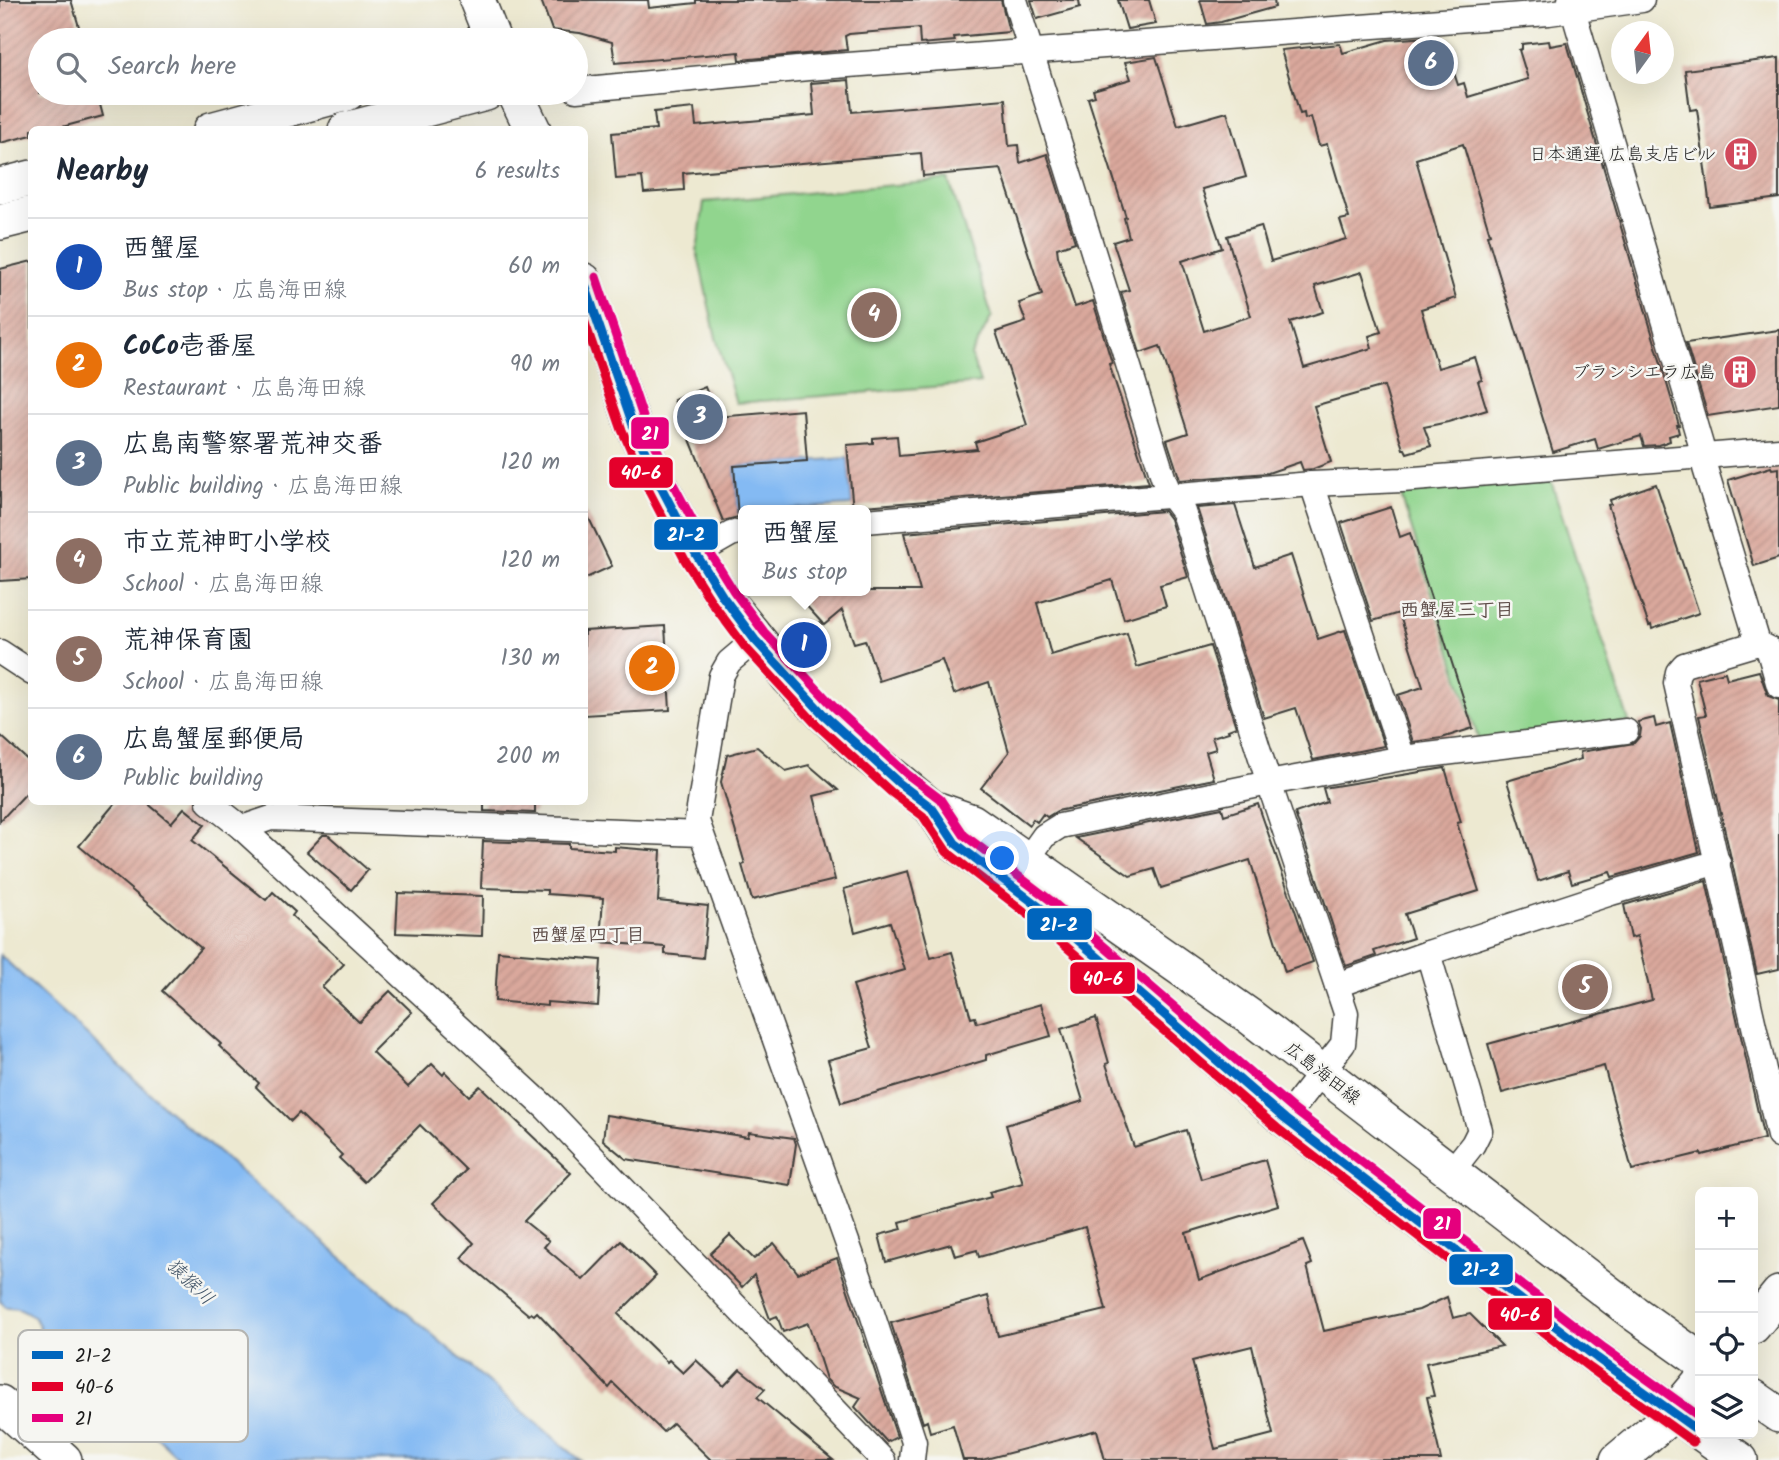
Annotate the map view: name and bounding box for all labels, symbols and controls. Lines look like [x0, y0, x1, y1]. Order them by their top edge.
north arrow [1611, 21, 1674, 84]
search box [28, 28, 588, 105]
pin: 6 [1408, 37, 1454, 89]
text: Search here [108, 46, 236, 88]
icon: search [52, 48, 90, 86]
building icon: 日本通運 広島支店ビル [1722, 135, 1760, 173]
place label: 日本通運 広島支店ビル [1529, 141, 1716, 170]
text: Nearby [56, 148, 148, 196]
text: 6 results [475, 154, 560, 190]
text: 西蟹屋 [123, 228, 201, 270]
text: 1 [76, 249, 82, 285]
text: 60 m [508, 249, 560, 285]
text: Bus stop · 広島海田線 [123, 273, 347, 309]
pin: 4 [851, 289, 897, 341]
text: CoCo壱番屋 [123, 326, 257, 368]
text: 2 [72, 347, 86, 383]
text: 90 m [510, 347, 560, 383]
building icon: ブランシエラ広島 [1721, 353, 1759, 391]
place label: ブランシエラ広島 [1572, 359, 1716, 388]
text: Restaurant · 広島海田線 [123, 371, 366, 407]
pin: 3 [677, 391, 723, 443]
line badge: 21 [630, 416, 670, 450]
text: 21 [642, 420, 659, 450]
text: 広島南警察署荒神交番 [123, 424, 383, 466]
text: 3 [73, 445, 85, 481]
text: 120 m [500, 445, 560, 481]
line badge: 40-6 [608, 456, 674, 489]
text: 40-6 [621, 459, 661, 489]
text: Public building · 広島海田線 [123, 469, 402, 505]
popup [738, 505, 871, 596]
text: 西蟹屋 [762, 513, 840, 555]
line badge: 21-2 [653, 518, 719, 551]
text: 21-2 [667, 521, 705, 551]
text: 市立荒神町小学校 [123, 522, 331, 564]
text: 4 [73, 543, 85, 579]
text: 120 m [500, 543, 560, 579]
text: Bus stop [762, 555, 847, 591]
text: School · 広島海田線 [123, 567, 323, 603]
district label: 西蟹屋三丁目 [1400, 596, 1514, 626]
pin: 1 [781, 619, 827, 671]
text: 荒神保育園 [123, 620, 253, 662]
text: 5 [73, 641, 85, 677]
text: 130 m [501, 641, 560, 677]
pin: 2 [629, 642, 675, 694]
text: School · 広島海田線 [123, 665, 323, 701]
text: 広島蟹屋郵便局 [123, 719, 305, 761]
text: 6 [73, 739, 85, 775]
text: 200 m [496, 739, 560, 775]
text: Public building [123, 761, 264, 797]
your location [985, 841, 1019, 875]
line badge: 21-2 [1026, 907, 1093, 941]
text: 21-2 [1040, 911, 1078, 941]
district label: 西蟹屋四丁目 [531, 921, 645, 951]
line badge: 40-6 [1069, 961, 1136, 995]
pin: 5 [1562, 961, 1608, 1013]
text: 40-6 [1083, 965, 1123, 995]
street label: 広島海田線 [1278, 1035, 1366, 1113]
map controls [1695, 1187, 1758, 1439]
button: + [1695, 1187, 1758, 1250]
line badge: 21 [1422, 1207, 1462, 1240]
text: 21 [1434, 1210, 1451, 1240]
button: − [1695, 1250, 1758, 1313]
water label: 猿猴川 [159, 1252, 221, 1313]
line badge: 21-2 [1448, 1253, 1514, 1286]
text: 21-2 [1462, 1256, 1500, 1286]
line badge: 40-6 [1487, 1297, 1553, 1331]
text: 40-6 [1500, 1301, 1540, 1331]
button: locate [1695, 1313, 1758, 1376]
legend [18, 1330, 248, 1442]
text: 21-2 [75, 1342, 112, 1372]
text: 40-6 [75, 1373, 114, 1403]
button: layers [1695, 1376, 1758, 1439]
text: 21 [75, 1405, 92, 1435]

